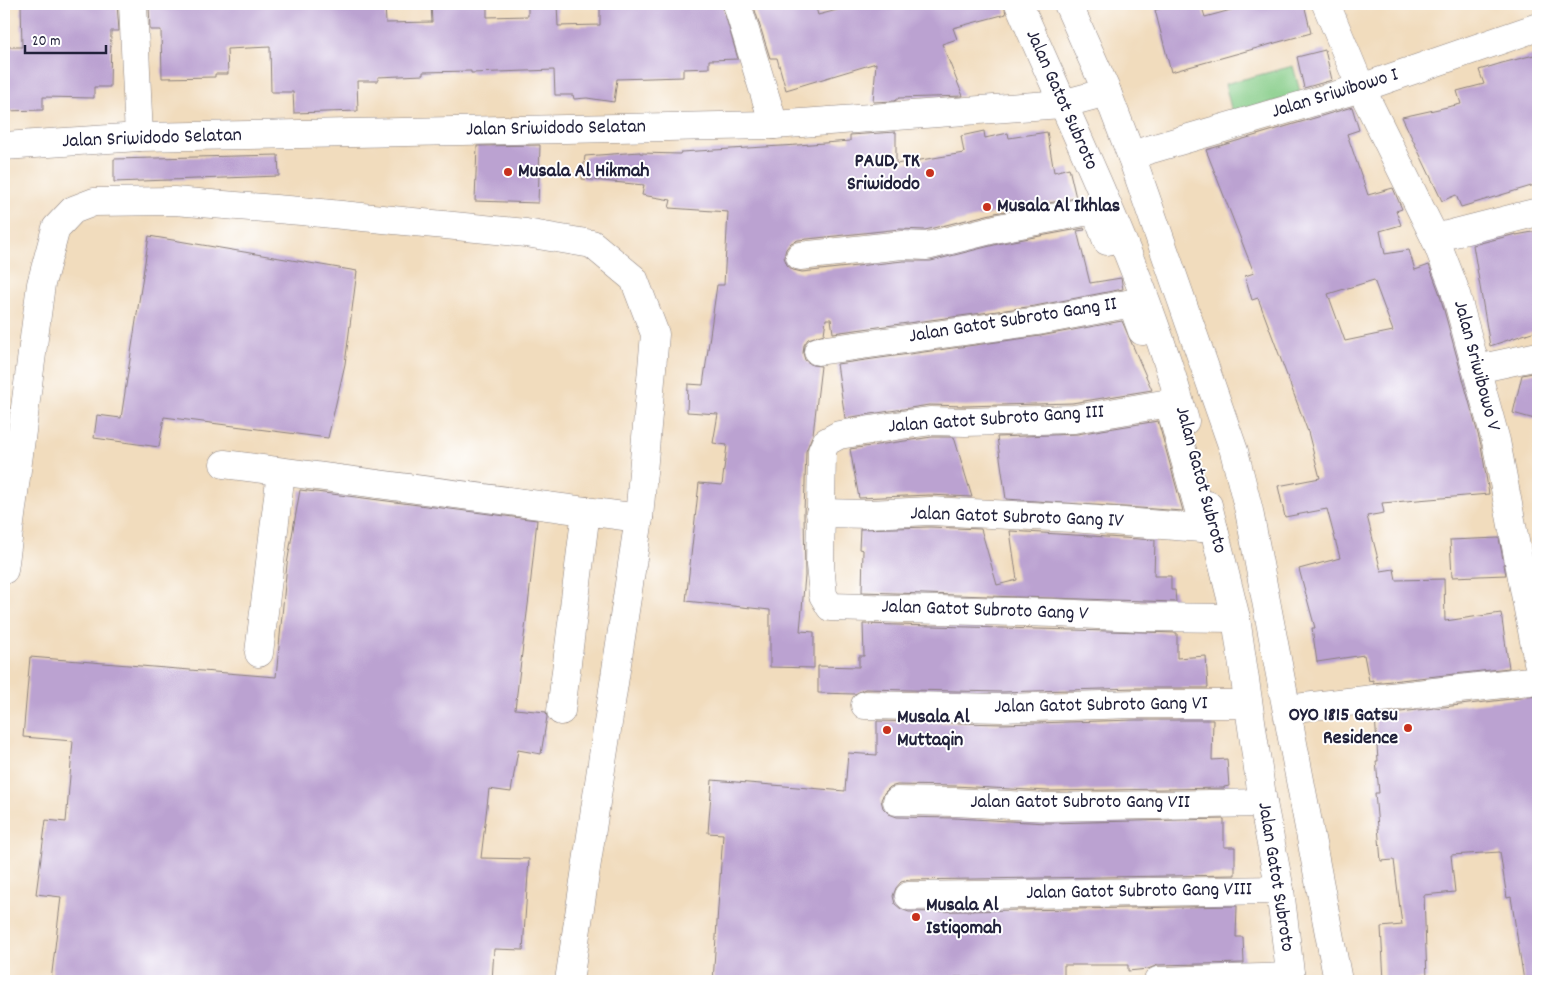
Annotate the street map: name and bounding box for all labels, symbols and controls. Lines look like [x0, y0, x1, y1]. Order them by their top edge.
scale bar [25, 22, 106, 54]
street label: Jalan Gatot Subroto [1017, 25, 1105, 175]
text: 20 m [32, 31, 60, 53]
street label: Jalan Sriwibowo I [1268, 61, 1402, 127]
street label: Jalan Sriwidodo Selatan [466, 113, 646, 145]
street label: Jalan Sriwidodo Selatan [62, 122, 242, 156]
place label: PAUD, TK Sriwidodo [847, 148, 921, 199]
place label: Musala Al Hikmah [518, 158, 650, 186]
marker: Musala Al Hikmah [502, 166, 514, 178]
marker: PAUD, TK Sriwidodo [924, 167, 936, 179]
place label: Musala Al Ikhlas [997, 193, 1120, 221]
marker: Musala Al Ikhlas [981, 201, 993, 213]
street label: Jalan Gatot Subroto Gang II [907, 291, 1119, 351]
street label: Jalan Sriwibowo V [1445, 297, 1507, 435]
street label: Jalan Gatot Subroto Gang III [887, 398, 1105, 442]
street label: Jalan Gatot Subroto [1167, 403, 1233, 557]
street label: Jalan Gatot Subroto Gang IV [910, 500, 1125, 536]
street label: Jalan Gatot Subroto Gang V [881, 593, 1089, 629]
street label: Jalan Gatot Subroto Gang VI [994, 690, 1208, 722]
place label: OYO 1815 Gatsu Residence [1289, 702, 1398, 753]
place label: Musala Al Muttaqin [897, 704, 970, 755]
marker: OYO 1815 Gatsu Residence [1402, 722, 1414, 734]
marker: Musala Al Muttaqin [881, 724, 893, 736]
street label: Jalan Gatot Subroto Gang VII [970, 789, 1190, 817]
street label: Jalan Gatot Subroto [1249, 800, 1301, 954]
street label: Jalan Gatot Subroto Gang VIII [1026, 876, 1252, 908]
place label: Musala Al Istiqomah [926, 892, 1002, 943]
marker: Musala Al Istiqomah [910, 911, 922, 923]

